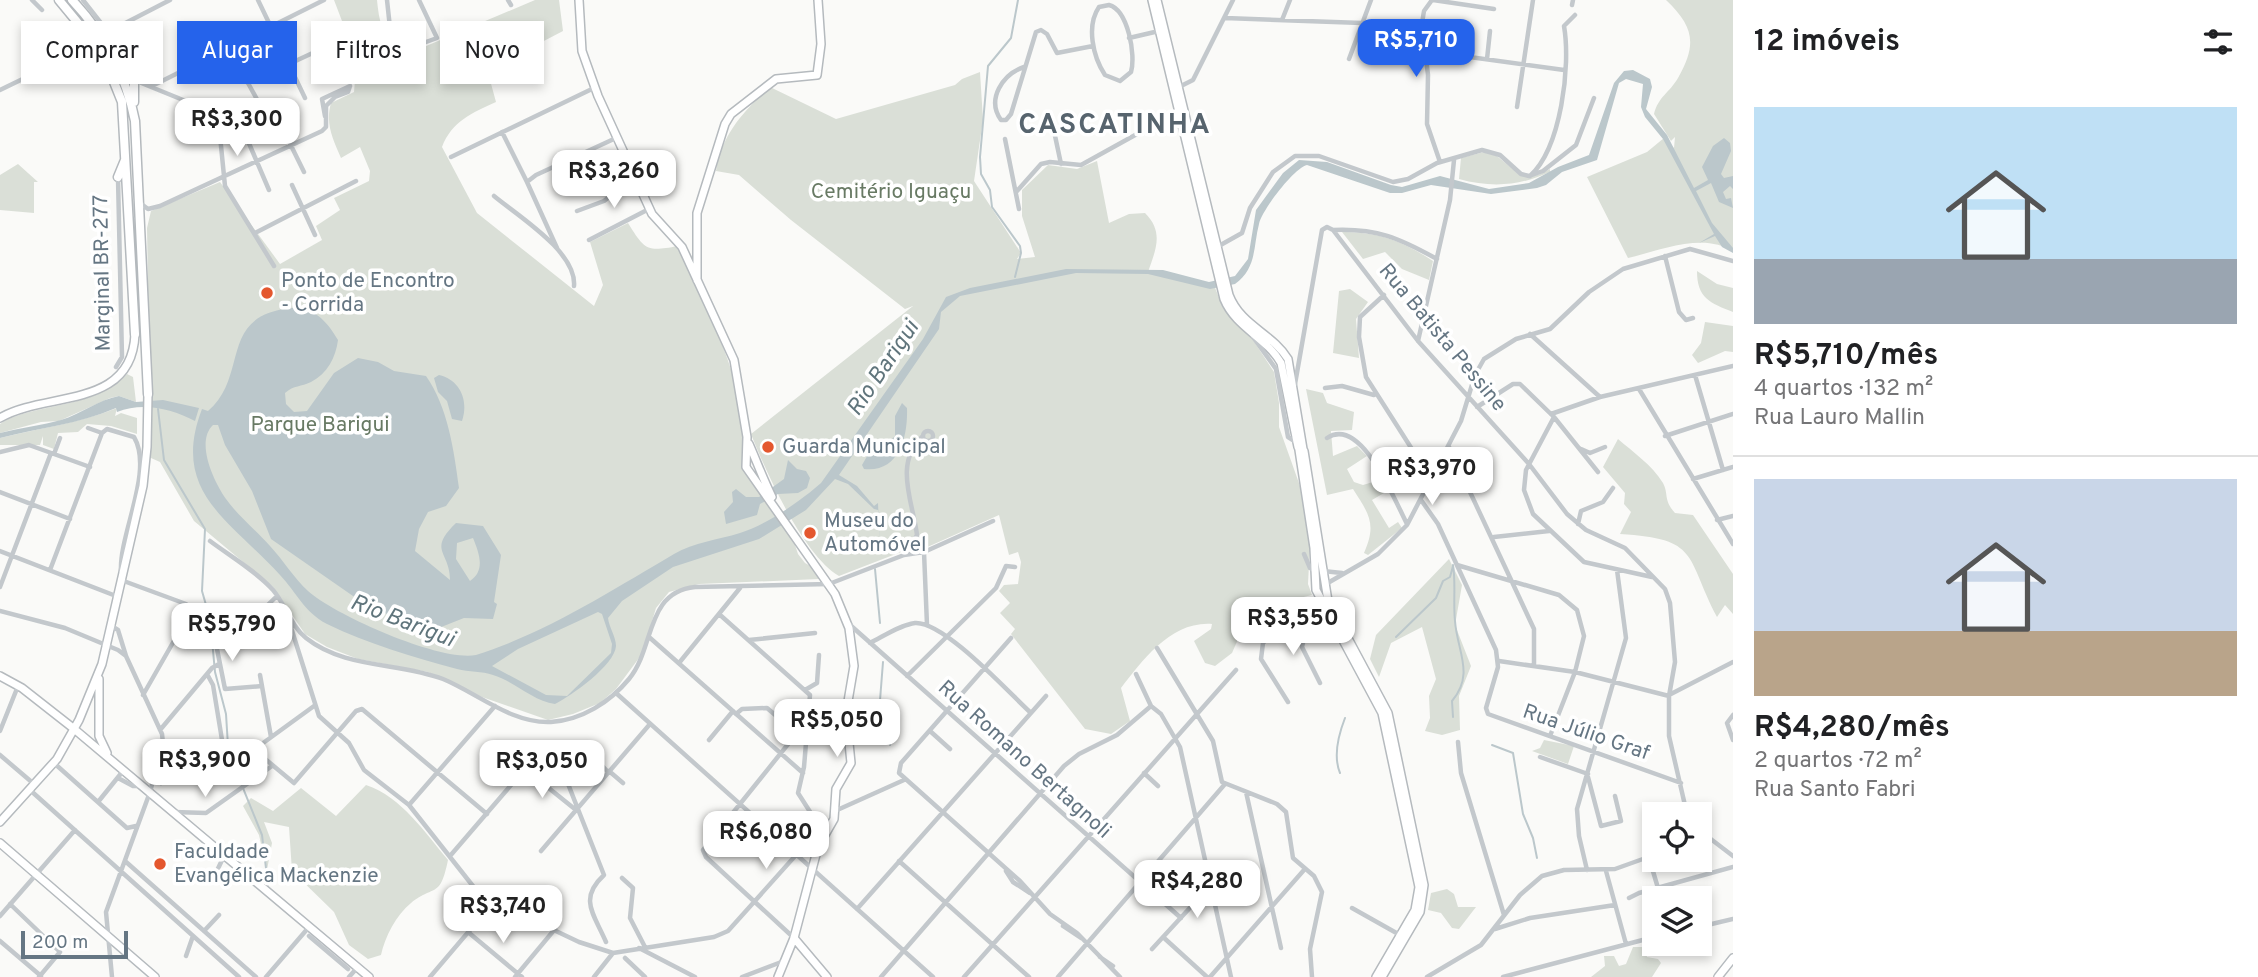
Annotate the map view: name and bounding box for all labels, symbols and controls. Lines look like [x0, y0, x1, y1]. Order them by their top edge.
pin: R$5,710 [1351, 20, 1481, 79]
chip: Comprar [21, 21, 163, 84]
chip: Alugar [177, 21, 297, 84]
chip: Filtros [311, 21, 426, 84]
chip: Novo [440, 21, 544, 84]
icon: filters [2199, 23, 2237, 61]
text: 12 imóveis [1754, 24, 1900, 61]
text: R$5,710 [1374, 27, 1458, 56]
pin: R$3,300 [172, 99, 302, 158]
text: R$3,300 [191, 106, 283, 135]
district label: CASCATINHA [1018, 108, 1212, 144]
pin: R$3,260 [549, 150, 679, 210]
icon: home [1933, 152, 2059, 278]
text: R$3,260 [568, 158, 660, 187]
park label: Cemitério Iguaçu [811, 179, 971, 206]
street label: Marginal BR-277 [88, 194, 118, 352]
street label: Rua Batista Pessine [1372, 258, 1512, 418]
place label: Ponto de Encontro - Corrida [281, 268, 455, 319]
marker: Ponto de Encontro - Corrida [259, 285, 275, 301]
water label: Rio Barigui [841, 315, 927, 422]
text: R$5,710/mês [1754, 338, 1938, 375]
text: 4 quartos · 132 m² [1754, 375, 1933, 404]
text: Rua Lauro Mallin [1754, 404, 1925, 433]
park label: Parque Barigui [250, 412, 390, 439]
place label: Guarda Municipal [782, 434, 946, 461]
marker: Guarda Municipal [760, 439, 776, 455]
pin: R$3,970 [1367, 448, 1497, 507]
text: R$3,970 [1387, 455, 1477, 484]
place label: Museu do Automóvel [824, 508, 927, 559]
icon: home [1933, 524, 2059, 650]
marker: Museu do Automóvel [802, 525, 818, 541]
water label: Rio Barigui [346, 589, 459, 656]
pin: R$3,550 [1228, 598, 1358, 657]
pin: R$5,790 [167, 604, 297, 663]
text: R$3,550 [1247, 605, 1339, 634]
text: R$5,790 [187, 611, 277, 640]
street label: Rua Romano Bertagnoli [932, 675, 1116, 845]
street label: Rua Júlio Graf [1519, 699, 1653, 767]
pin: R$5,050 [772, 700, 902, 759]
text: R$5,050 [790, 707, 884, 736]
text: R$4,280/mês [1754, 710, 1950, 747]
pin: R$3,900 [140, 740, 270, 799]
pin: R$3,050 [477, 740, 607, 800]
text: R$3,900 [158, 747, 252, 776]
text: 2 quartos · 72 m² [1754, 747, 1922, 776]
text: R$3,050 [496, 748, 588, 777]
text: Rua Santo Fabri [1754, 776, 1916, 805]
map controls [1642, 802, 1712, 956]
button: locate [1642, 802, 1712, 872]
pin: R$6,080 [701, 812, 831, 871]
text: R$6,080 [719, 819, 813, 848]
place label: Faculdade Evangélica Mackenzie [174, 839, 379, 890]
marker: Faculdade Evangélica Mackenzie [152, 856, 168, 872]
pin: R$4,280 [1132, 860, 1262, 920]
text: R$4,280 [1150, 868, 1244, 897]
pin: R$3,740 [438, 886, 568, 945]
button: layers [1642, 886, 1712, 956]
text: R$3,740 [459, 893, 547, 922]
scale bar [21, 928, 128, 960]
text: 200 m [32, 931, 88, 955]

